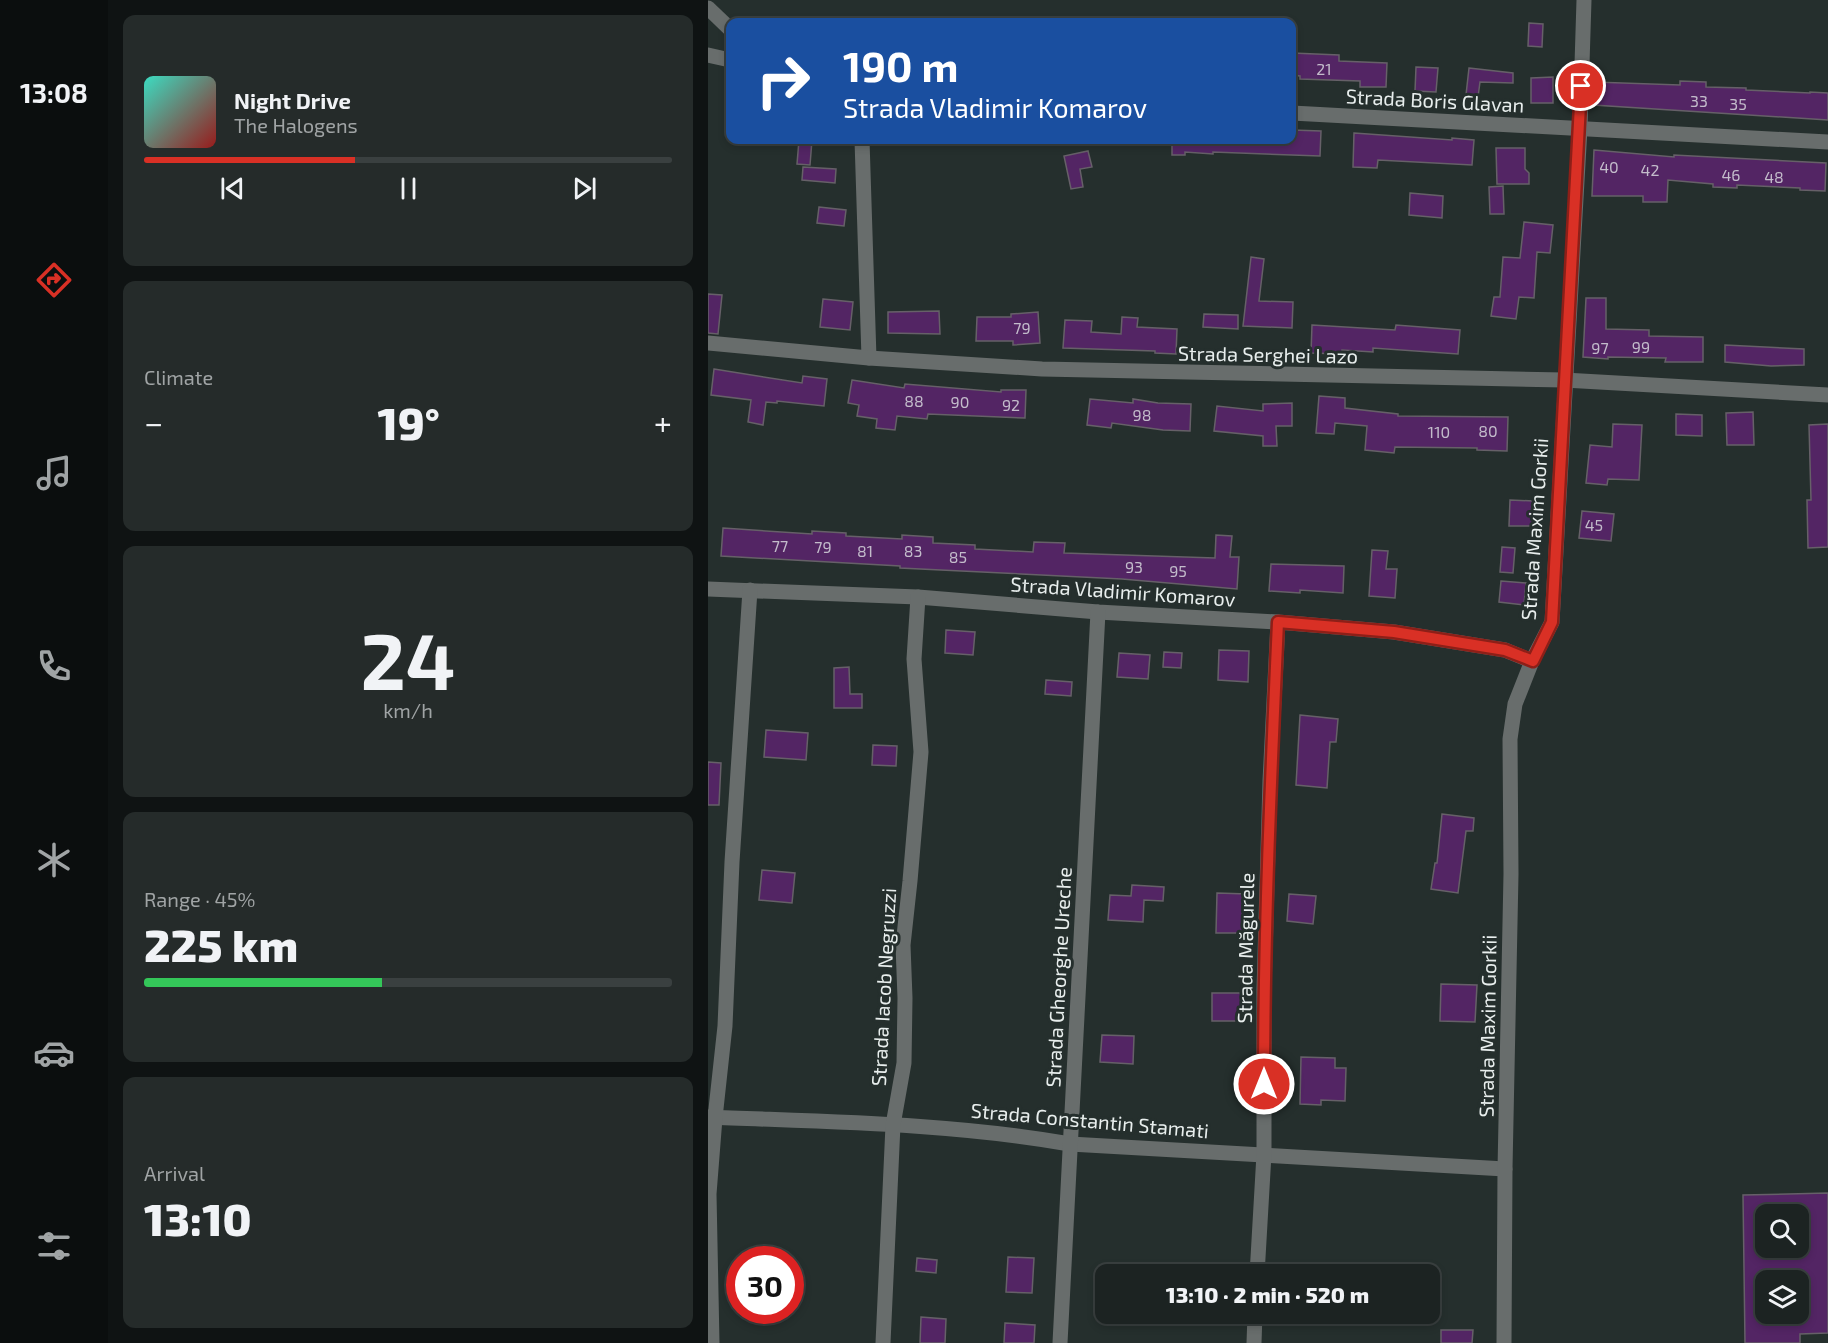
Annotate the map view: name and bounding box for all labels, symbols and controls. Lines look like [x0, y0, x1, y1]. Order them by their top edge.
text: 190 m [843, 40, 959, 90]
icon: right [744, 42, 822, 120]
house number: 21 [1316, 59, 1332, 78]
pin [1555, 60, 1606, 111]
icon: arrive [1564, 69, 1597, 102]
text: 13:08 [20, 76, 88, 108]
street label: Strada Boris Glavan [1345, 83, 1525, 117]
text: Night Drive [234, 87, 351, 113]
text: Strada Vladimir Komarov [843, 91, 1147, 123]
house number: 33 [1690, 91, 1708, 110]
house number: 35 [1729, 94, 1747, 113]
text: The Halogens [234, 113, 358, 137]
house number: 40 [1599, 157, 1619, 176]
house number: 42 [1641, 160, 1659, 179]
house number: 46 [1722, 165, 1741, 184]
house number: 48 [1764, 167, 1784, 186]
icon: previous [216, 172, 249, 205]
icon: pause [392, 172, 425, 205]
icon: next [568, 172, 601, 205]
icon: directions [33, 259, 75, 301]
house number: 79 [1013, 318, 1031, 337]
house number: 99 [1632, 337, 1650, 356]
house number: 97 [1591, 338, 1609, 357]
street label: Strada Serghei Lazo [1178, 340, 1358, 368]
text: Climate [144, 365, 213, 389]
house number: 88 [904, 391, 924, 410]
house number: 90 [951, 392, 969, 411]
text: 19° [377, 395, 440, 449]
house number: 92 [1002, 395, 1020, 414]
text: − [144, 402, 163, 442]
text: + [654, 402, 672, 442]
house number: 98 [1133, 405, 1151, 424]
house number: 80 [1478, 421, 1498, 440]
house number: 110 [1428, 422, 1450, 441]
street label: Strada Maxim Gorkii [1516, 437, 1552, 621]
icon: music [33, 452, 75, 494]
house number: 45 [1585, 515, 1603, 534]
house number: 77 [772, 536, 788, 555]
house number: 79 [814, 537, 832, 556]
house number: 81 [857, 541, 873, 560]
house number: 83 [904, 541, 922, 560]
house number: 85 [949, 547, 967, 566]
house number: 93 [1125, 557, 1143, 576]
house number: 95 [1169, 561, 1187, 580]
street label: Strada Vladimir Komarov [1010, 571, 1237, 611]
text: 24 [360, 612, 456, 706]
icon: phone [33, 645, 75, 687]
text: km/h [383, 698, 433, 722]
icon: climate [33, 839, 75, 881]
street label: Strada Gheorghe Ureche [1040, 866, 1076, 1088]
street label: Strada Măgurele [1232, 872, 1258, 1024]
text: Range · 45% [144, 887, 255, 911]
street label: Strada Iacob Negruzzi [866, 887, 900, 1087]
text: 225 km [144, 917, 298, 971]
street label: Strada Maxim Gorkii [1473, 934, 1501, 1118]
icon: car [33, 1032, 75, 1074]
position arrow [1232, 1052, 1296, 1116]
street label: Strada Constantin Stamati [970, 1098, 1210, 1142]
text: Arrival [144, 1161, 205, 1185]
text: 13:10 [144, 1191, 252, 1245]
map controls [1755, 1204, 1809, 1324]
button: search [1755, 1204, 1809, 1258]
icon: filters [33, 1225, 75, 1267]
speed limit sign: 30 [726, 1246, 804, 1324]
button: layers [1755, 1270, 1809, 1324]
text: 13:10 · 2 min · 520 m [1166, 1281, 1369, 1307]

